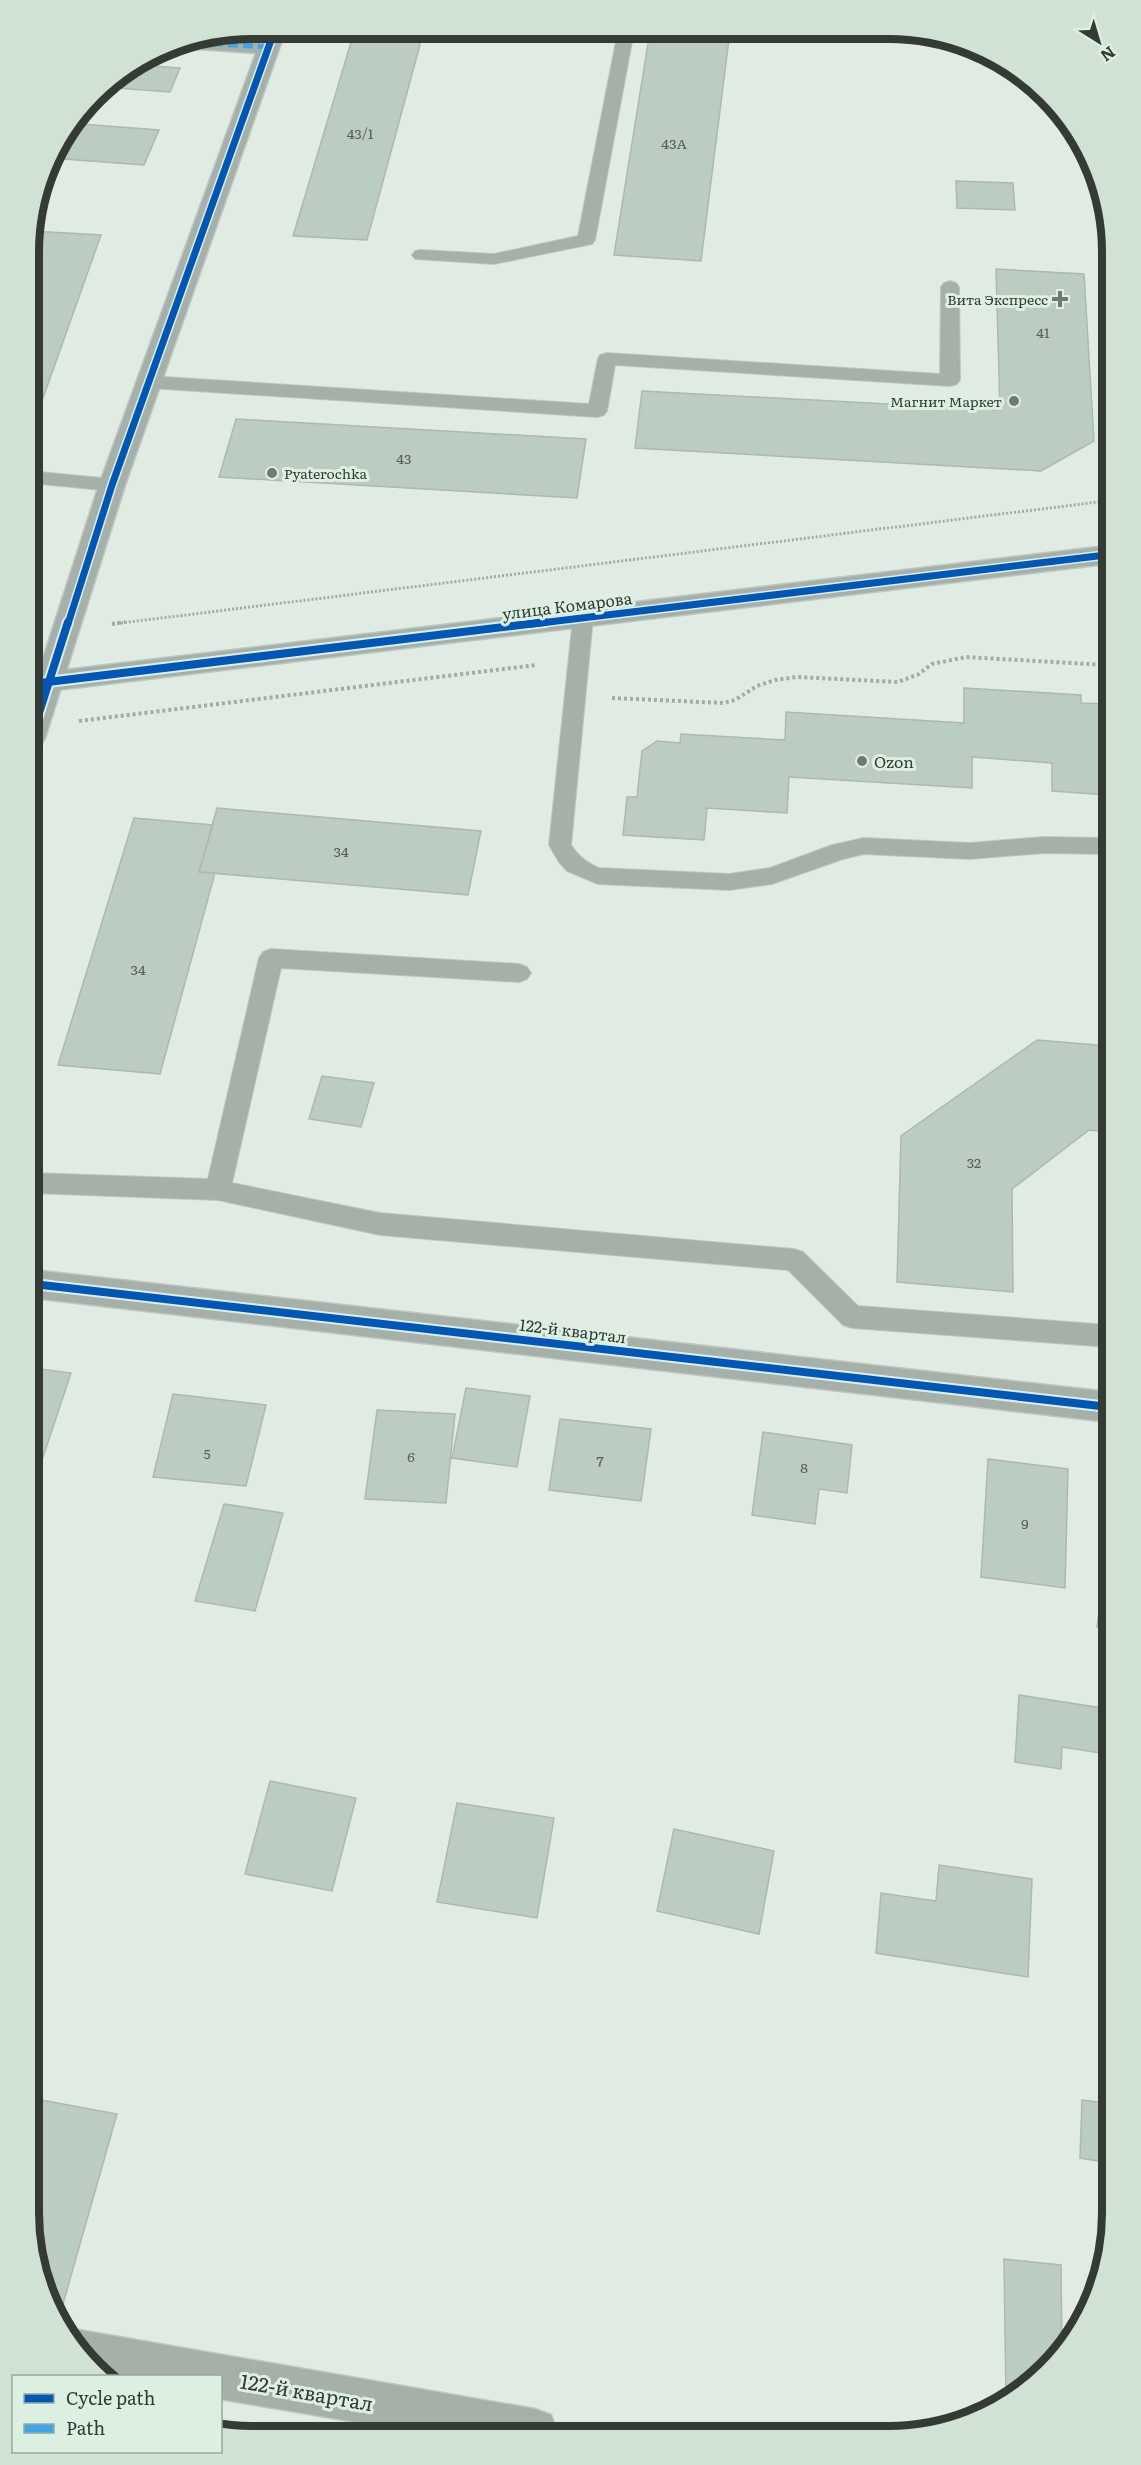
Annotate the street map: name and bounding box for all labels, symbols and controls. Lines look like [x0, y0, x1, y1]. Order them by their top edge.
north arrow [1069, 12, 1129, 72]
text: N [1096, 41, 1121, 68]
house number: 43/1 [347, 123, 374, 143]
house number: 43А [661, 133, 688, 153]
place label: Вита Экспресс [947, 289, 1048, 309]
marker: Вита Экспресс [1053, 292, 1067, 306]
house number: 41 [1036, 322, 1050, 342]
place label: Магнит Маркет [890, 391, 1002, 411]
marker: Магнит Маркет [1007, 394, 1021, 408]
house number: 43 [396, 448, 412, 468]
place label: Pyaterochka [284, 463, 367, 483]
marker: Pyaterochka [265, 466, 279, 480]
street label: улица Комарова [501, 585, 634, 625]
place label: Ozon [874, 749, 914, 773]
marker: Ozon [855, 754, 869, 768]
house number: 34 [333, 841, 349, 861]
house number: 34 [130, 959, 146, 979]
house number: 32 [967, 1152, 981, 1172]
street label: 122-й квартал [518, 1312, 628, 1348]
house number: 5 [203, 1443, 211, 1463]
house number: 6 [407, 1446, 415, 1466]
house number: 7 [596, 1450, 604, 1470]
house number: 8 [800, 1457, 808, 1477]
house number: 9 [1021, 1513, 1029, 1533]
street label: 122-й квартал [238, 2365, 376, 2417]
legend [12, 2375, 222, 2453]
text: Cycle path [66, 2384, 155, 2411]
text: Path [66, 2414, 105, 2441]

